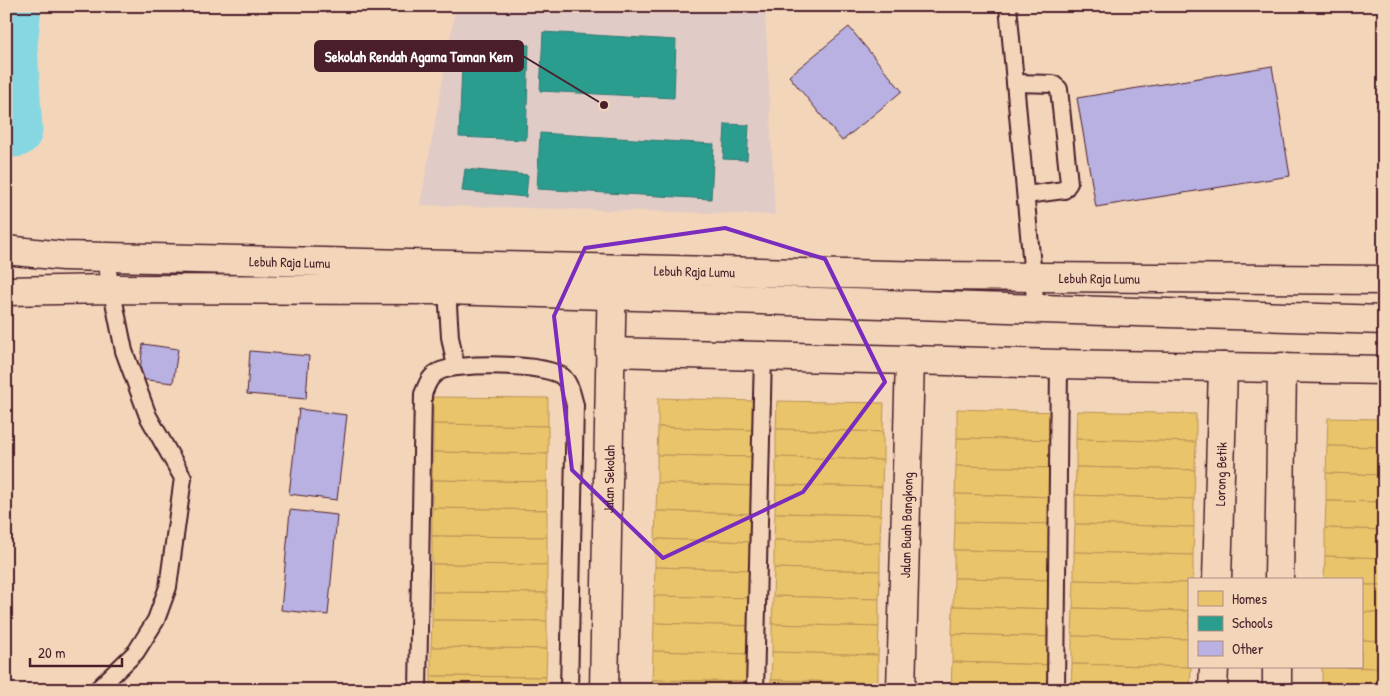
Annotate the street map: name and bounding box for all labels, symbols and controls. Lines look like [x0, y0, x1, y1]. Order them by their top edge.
callout: Sekolah Rendah Agama Taman Kem [315, 41, 523, 71]
text: Sekolah Rendah Agama Taman Kem [325, 46, 513, 68]
street label: Lebuh Raja Lumu [249, 251, 331, 272]
street label: Lebuh Raja Lumu [654, 260, 736, 281]
street label: Lebuh Raja Lumu [1059, 268, 1141, 288]
street label: Lorong Betik [1210, 442, 1231, 506]
street label: Jalan Sekolah [598, 445, 618, 513]
street label: Jalan Buah Bangkong [895, 472, 917, 578]
legend [1188, 578, 1362, 668]
text: Homes [1232, 588, 1267, 609]
text: Schools [1232, 612, 1273, 633]
scale bar [30, 636, 122, 668]
text: Other [1232, 638, 1264, 659]
text: 20 m [38, 642, 65, 663]

